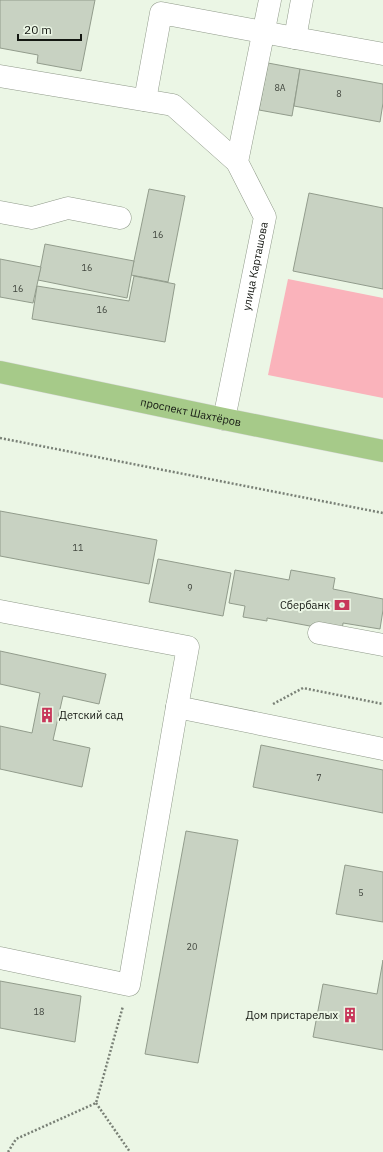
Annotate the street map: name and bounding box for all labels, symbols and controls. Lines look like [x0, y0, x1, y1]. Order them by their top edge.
scale bar [18, 16, 81, 42]
text: 20 m [24, 22, 52, 37]
house number: 8А [274, 82, 286, 93]
house number: 8 [336, 88, 342, 99]
street label: улица Карташова [239, 220, 271, 312]
house number: 16 [153, 229, 163, 240]
house number: 16 [82, 262, 92, 273]
house number: 16 [13, 283, 23, 294]
house number: 16 [97, 304, 107, 315]
street label: проспект Шахтёров [139, 395, 242, 429]
house number: 11 [73, 542, 83, 553]
house number: 9 [187, 582, 193, 593]
bank icon: Сбербанк [333, 596, 351, 614]
place label: Сбербанк [280, 598, 330, 612]
building icon: Детский сад [38, 706, 56, 724]
place label: Детский сад [59, 708, 124, 722]
house number: 7 [316, 772, 322, 783]
house number: 5 [358, 887, 364, 898]
house number: 20 [187, 941, 197, 952]
house number: 18 [34, 1006, 44, 1017]
building icon: Дом пристарелых [341, 1006, 359, 1024]
place label: Дом пристарелых [246, 1008, 338, 1022]

